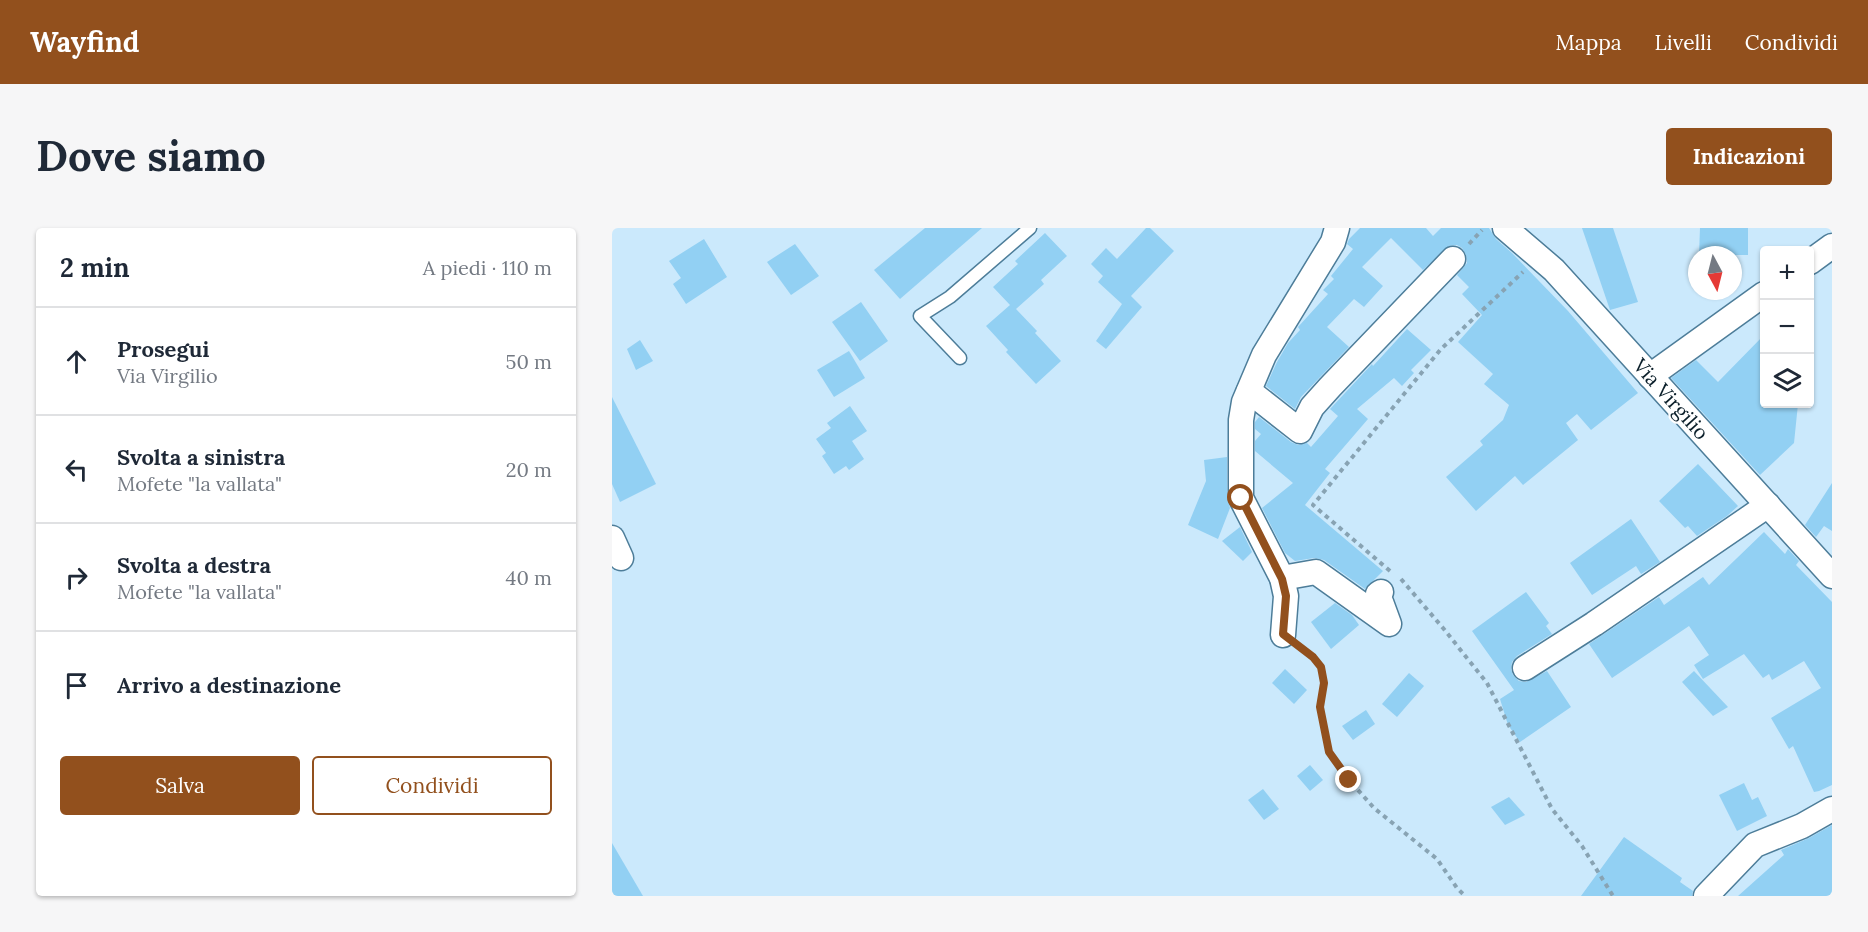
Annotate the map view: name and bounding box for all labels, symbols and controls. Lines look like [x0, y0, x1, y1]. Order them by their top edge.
text: Wayfind [30, 24, 139, 60]
text: Mappa [1556, 29, 1622, 56]
text: Livelli [1655, 29, 1712, 56]
text: Condividi [1745, 29, 1838, 56]
button: Indicazioni [1666, 128, 1832, 185]
text: Dove siamo [36, 129, 266, 183]
north arrow [1688, 246, 1742, 300]
map controls [1760, 246, 1814, 408]
button: + [1760, 246, 1814, 300]
text: 2 min [60, 251, 130, 284]
text: A piedi · 110 m [423, 255, 552, 280]
button: − [1760, 300, 1814, 354]
text: Prosegui [117, 335, 209, 363]
icon: ahead [60, 345, 93, 378]
text: 50 m [506, 349, 552, 374]
street label: Via Virgilio [1628, 352, 1714, 444]
button: layers [1760, 354, 1814, 408]
text: Via Virgilio [117, 363, 218, 388]
text: Svolta a sinistra [117, 443, 285, 471]
icon: left [60, 453, 93, 486]
text: 20 m [506, 457, 552, 482]
text: Mofete "la vallata" [117, 471, 282, 496]
route start [1227, 484, 1253, 510]
text: Svolta a destra [117, 551, 271, 579]
icon: right [60, 561, 93, 594]
text: 40 m [506, 565, 552, 590]
text: Mofete "la vallata" [117, 579, 282, 604]
icon: arrive [60, 669, 93, 702]
text: Arrivo a destinazione [117, 671, 341, 699]
button: Salva [60, 756, 300, 815]
button: Condividi [312, 756, 552, 815]
route end [1335, 766, 1361, 792]

